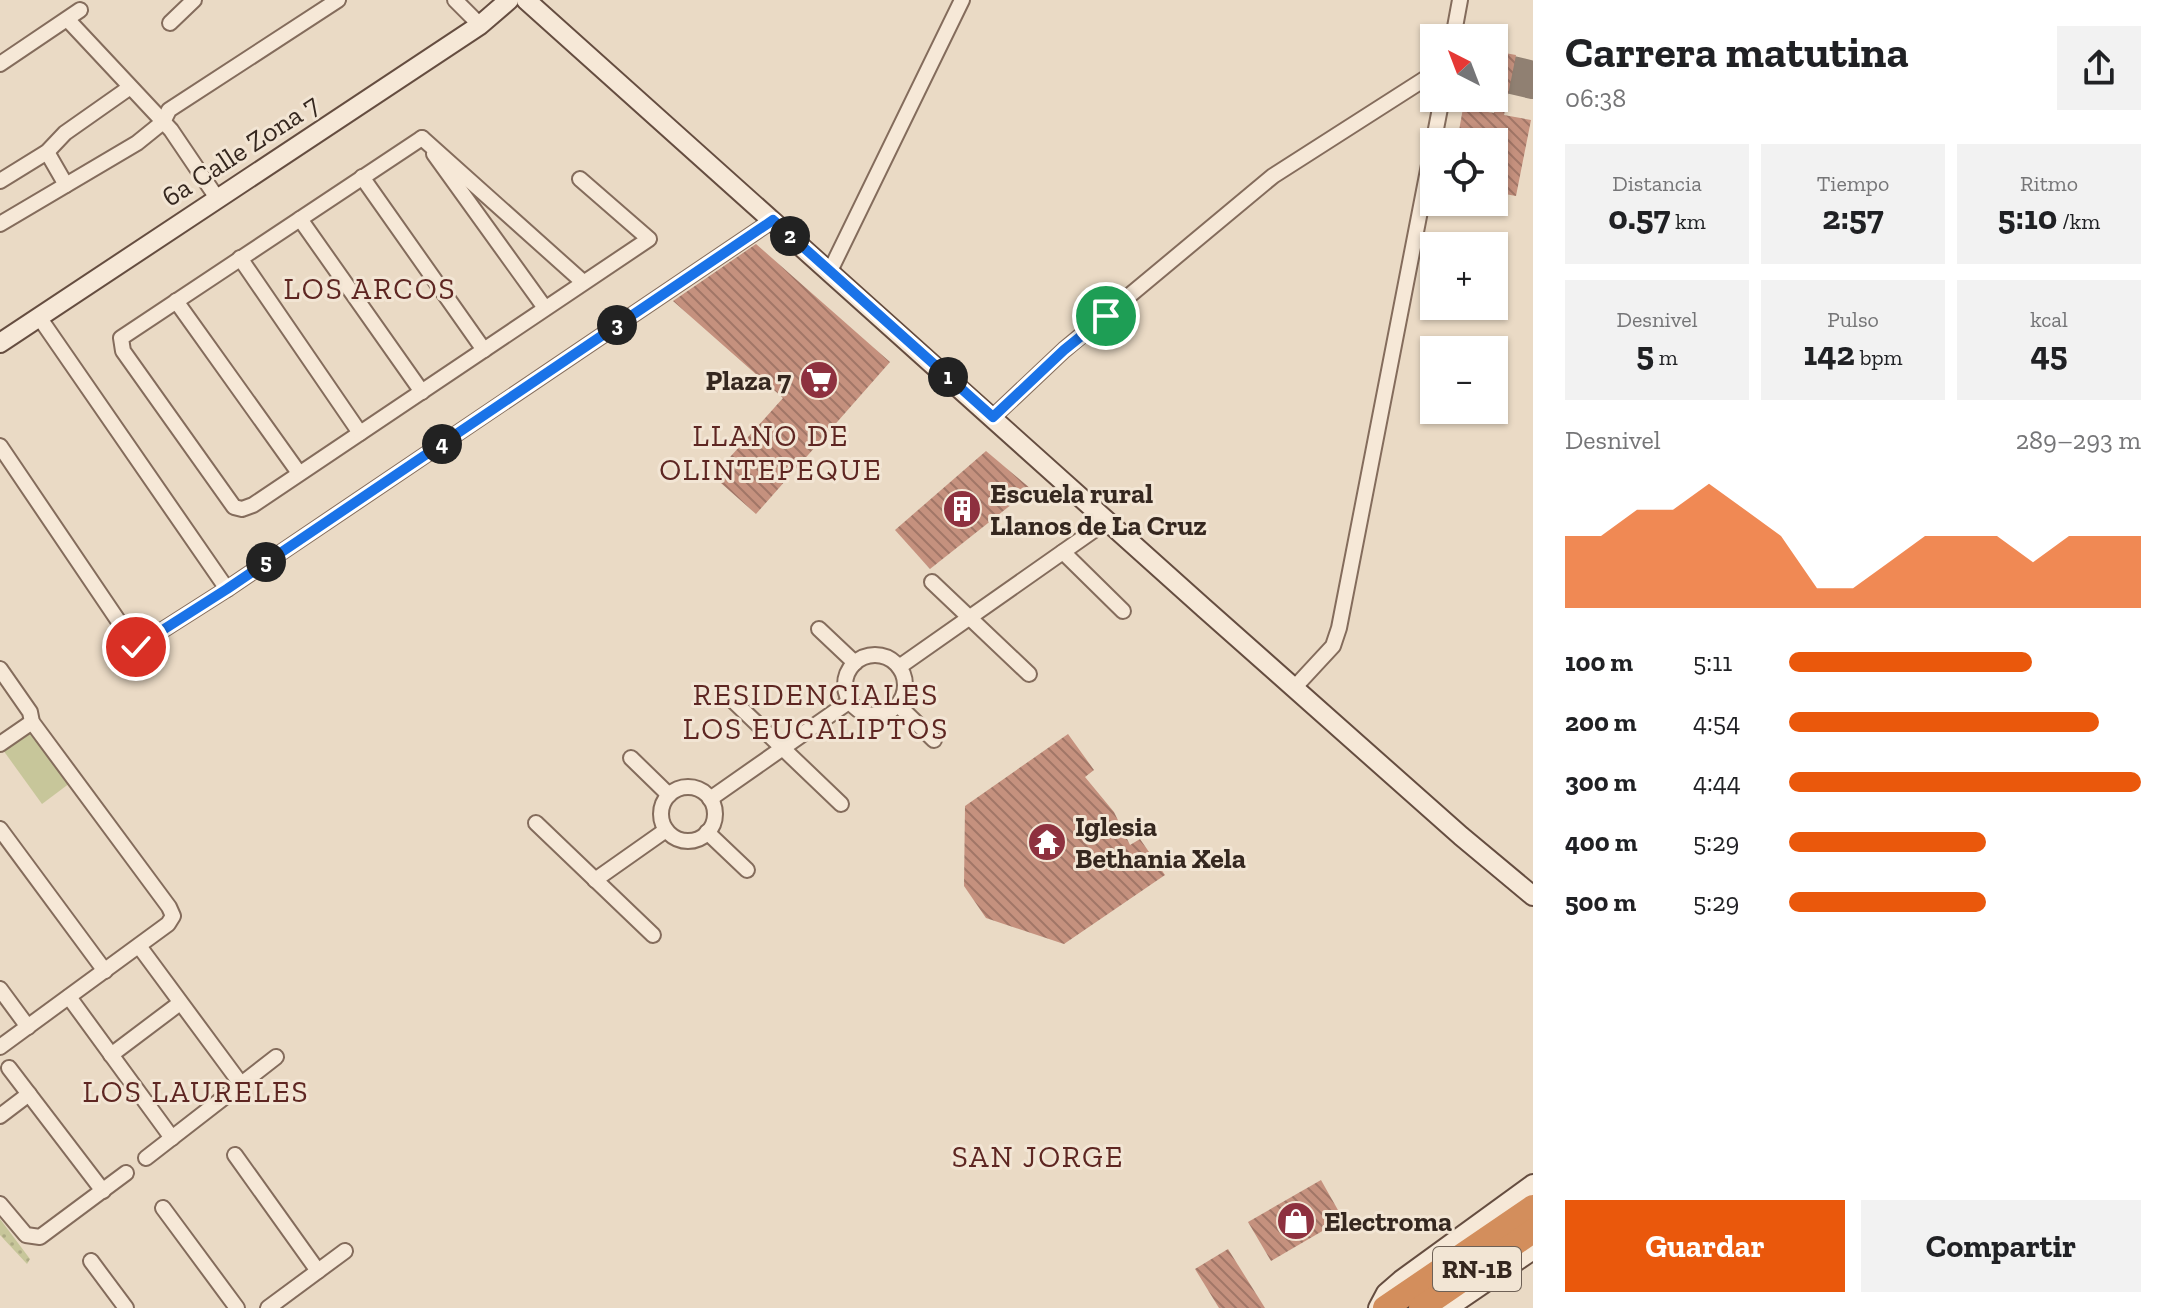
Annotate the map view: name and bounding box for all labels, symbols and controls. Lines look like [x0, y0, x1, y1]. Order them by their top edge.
north arrow [1420, 24, 1508, 112]
map controls [1420, 24, 1508, 424]
text: Carrera matutina [1565, 25, 1909, 78]
button: share [2057, 26, 2141, 110]
text: 06:38 [1565, 82, 1626, 114]
street label: 6a Calle Zona 7 [156, 87, 325, 213]
button: locate [1420, 128, 1508, 216]
text: Distancia [1612, 170, 1702, 197]
text: Tiempo [1817, 170, 1889, 197]
text: Ritmo [2020, 170, 2078, 197]
text: 0.57 [1608, 197, 1670, 238]
text: 2:57 [1822, 197, 1884, 238]
text: 5:10 [1998, 197, 2057, 238]
text: km [1670, 208, 1706, 235]
text: /km [2057, 208, 2100, 235]
pin: 2 [770, 216, 810, 256]
text: 2 [784, 222, 796, 249]
button: + [1420, 232, 1508, 320]
district label: LOS ARCOS [283, 271, 457, 307]
pin [1072, 282, 1140, 350]
icon: arrive [1084, 294, 1128, 338]
pin: 3 [597, 305, 637, 345]
text: Desnivel [1617, 306, 1697, 333]
text: Pulso [1827, 306, 1879, 333]
text: kcal [2030, 306, 2068, 333]
text: 3 [611, 311, 623, 338]
text: 5 [1636, 333, 1654, 374]
text: 142 [1803, 333, 1855, 374]
text: 45 [2030, 333, 2068, 374]
button: − [1420, 336, 1508, 424]
text: m [1654, 344, 1678, 371]
text: bpm [1855, 344, 1903, 371]
pin: 1 [928, 357, 968, 397]
supermarket icon: Plaza 7 [798, 359, 840, 401]
text: 1 [944, 363, 952, 390]
place label: Plaza 7 [705, 364, 791, 397]
district label: LLANO DE OLINTEPEQUE [659, 418, 883, 488]
pin: 4 [422, 424, 462, 464]
text: Desnivel [1565, 424, 1661, 456]
text: 289–293 m [2016, 424, 2141, 456]
text: 4 [436, 430, 448, 457]
place label: Escuela rural Llanos de La Cruz [990, 477, 1207, 542]
building icon: Escuela rural Llanos de La Cruz [941, 488, 983, 530]
pin: 5 [246, 542, 286, 582]
text: 5 [260, 548, 272, 575]
pin [102, 613, 170, 681]
icon: check [114, 625, 158, 669]
text: 100 m [1565, 646, 1633, 678]
text: 5:11 [1693, 646, 1732, 678]
district label: RESIDENCIALES LOS EUCALIPTOS [683, 677, 949, 747]
text: 200 m [1565, 706, 1637, 738]
text: 4:54 [1693, 706, 1740, 738]
text: 300 m [1565, 766, 1636, 798]
text: 4:44 [1693, 766, 1741, 798]
place label: Iglesia Bethania Xela [1075, 810, 1246, 875]
temple icon: Iglesia Bethania Xela [1026, 821, 1068, 863]
text: 400 m [1565, 826, 1637, 858]
text: 5:29 [1693, 826, 1739, 858]
text: 500 m [1565, 886, 1636, 918]
text: 5:29 [1693, 886, 1739, 918]
district label: LOS LAURELES [82, 1074, 310, 1110]
district label: SAN JORGE [952, 1139, 1124, 1175]
shop icon: Electroma [1275, 1200, 1317, 1242]
button: Guardar [1565, 1200, 1845, 1292]
button: Compartir [1861, 1200, 2141, 1292]
place label: Electroma [1324, 1205, 1452, 1238]
road number: RN-1B [1433, 1247, 1521, 1291]

